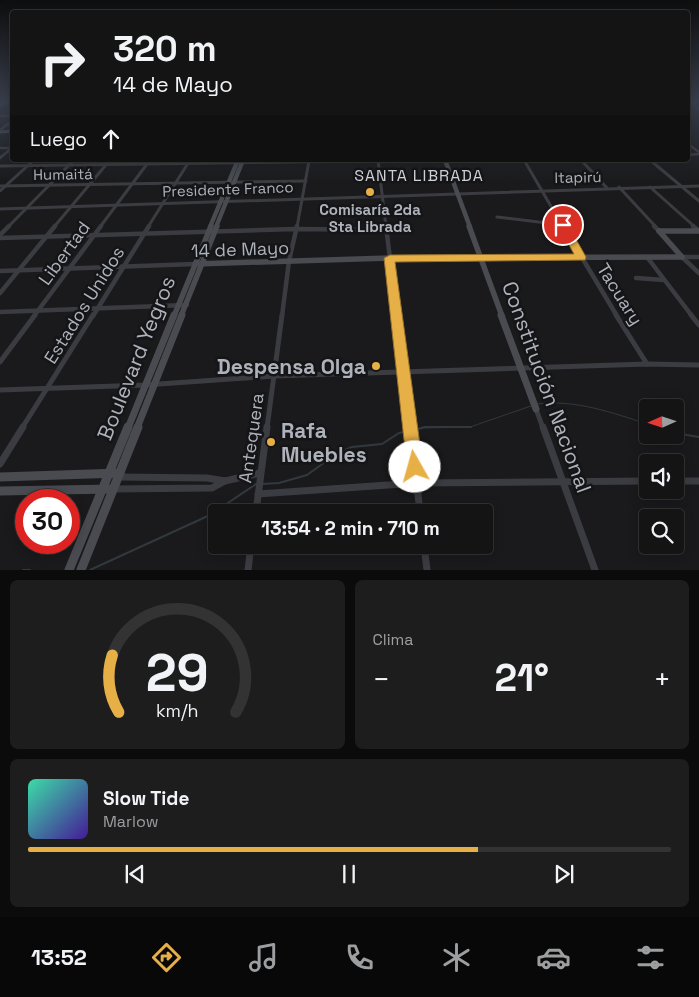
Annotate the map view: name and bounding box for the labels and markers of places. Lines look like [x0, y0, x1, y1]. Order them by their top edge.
marker: Comisaría 2da Sta Librada [364, 186, 376, 198]
place label: Comisaría 2da Sta Librada [319, 200, 421, 236]
pin [542, 204, 584, 246]
place label: Despensa Olga [217, 353, 366, 380]
marker: Despensa Olga [370, 360, 382, 372]
place label: Rafa Muebles [281, 417, 367, 468]
marker: Rafa Muebles [265, 436, 277, 448]

